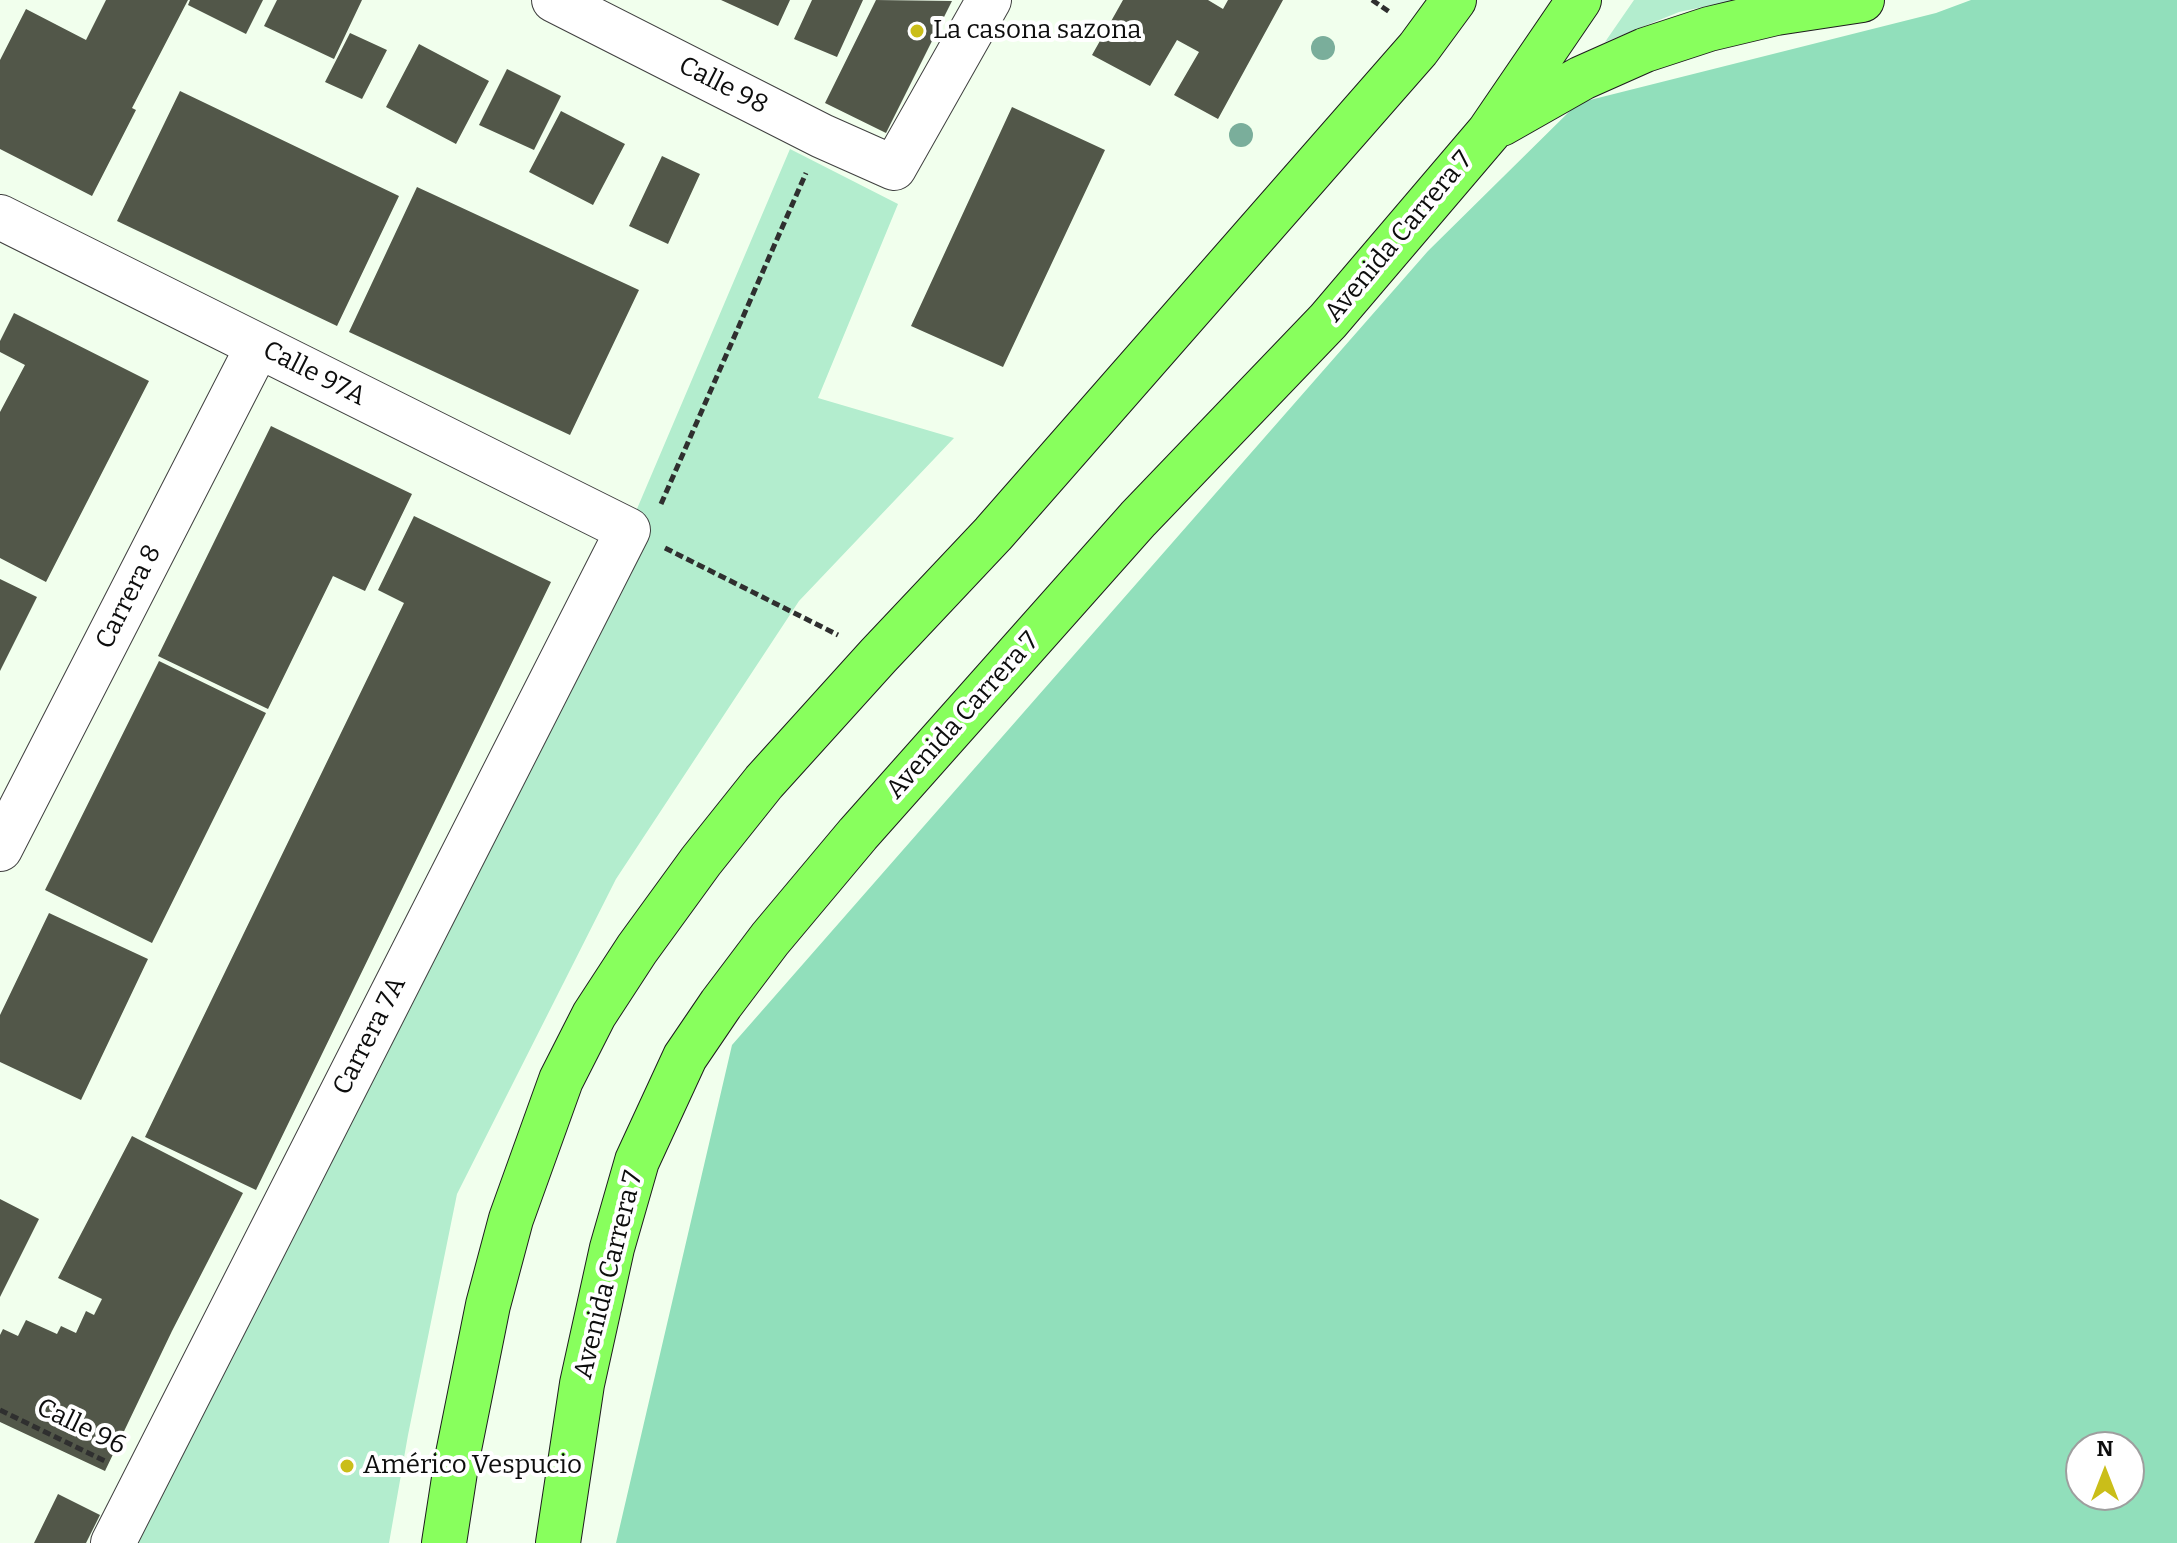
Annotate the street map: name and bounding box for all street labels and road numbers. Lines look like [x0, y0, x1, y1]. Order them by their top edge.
street label: Calle 98 [673, 50, 773, 122]
street label: Avenida Carrera 7 [1319, 145, 1479, 329]
street label: Calle 97A [257, 335, 371, 413]
street label: Carrera 8 [90, 540, 168, 654]
street label: Avenida Carrera 7 [880, 626, 1046, 806]
street label: Carrera 7A [327, 972, 413, 1100]
street label: Avenida Carrera 7 [568, 1168, 650, 1382]
street label: Calle 96 [31, 1392, 131, 1462]

